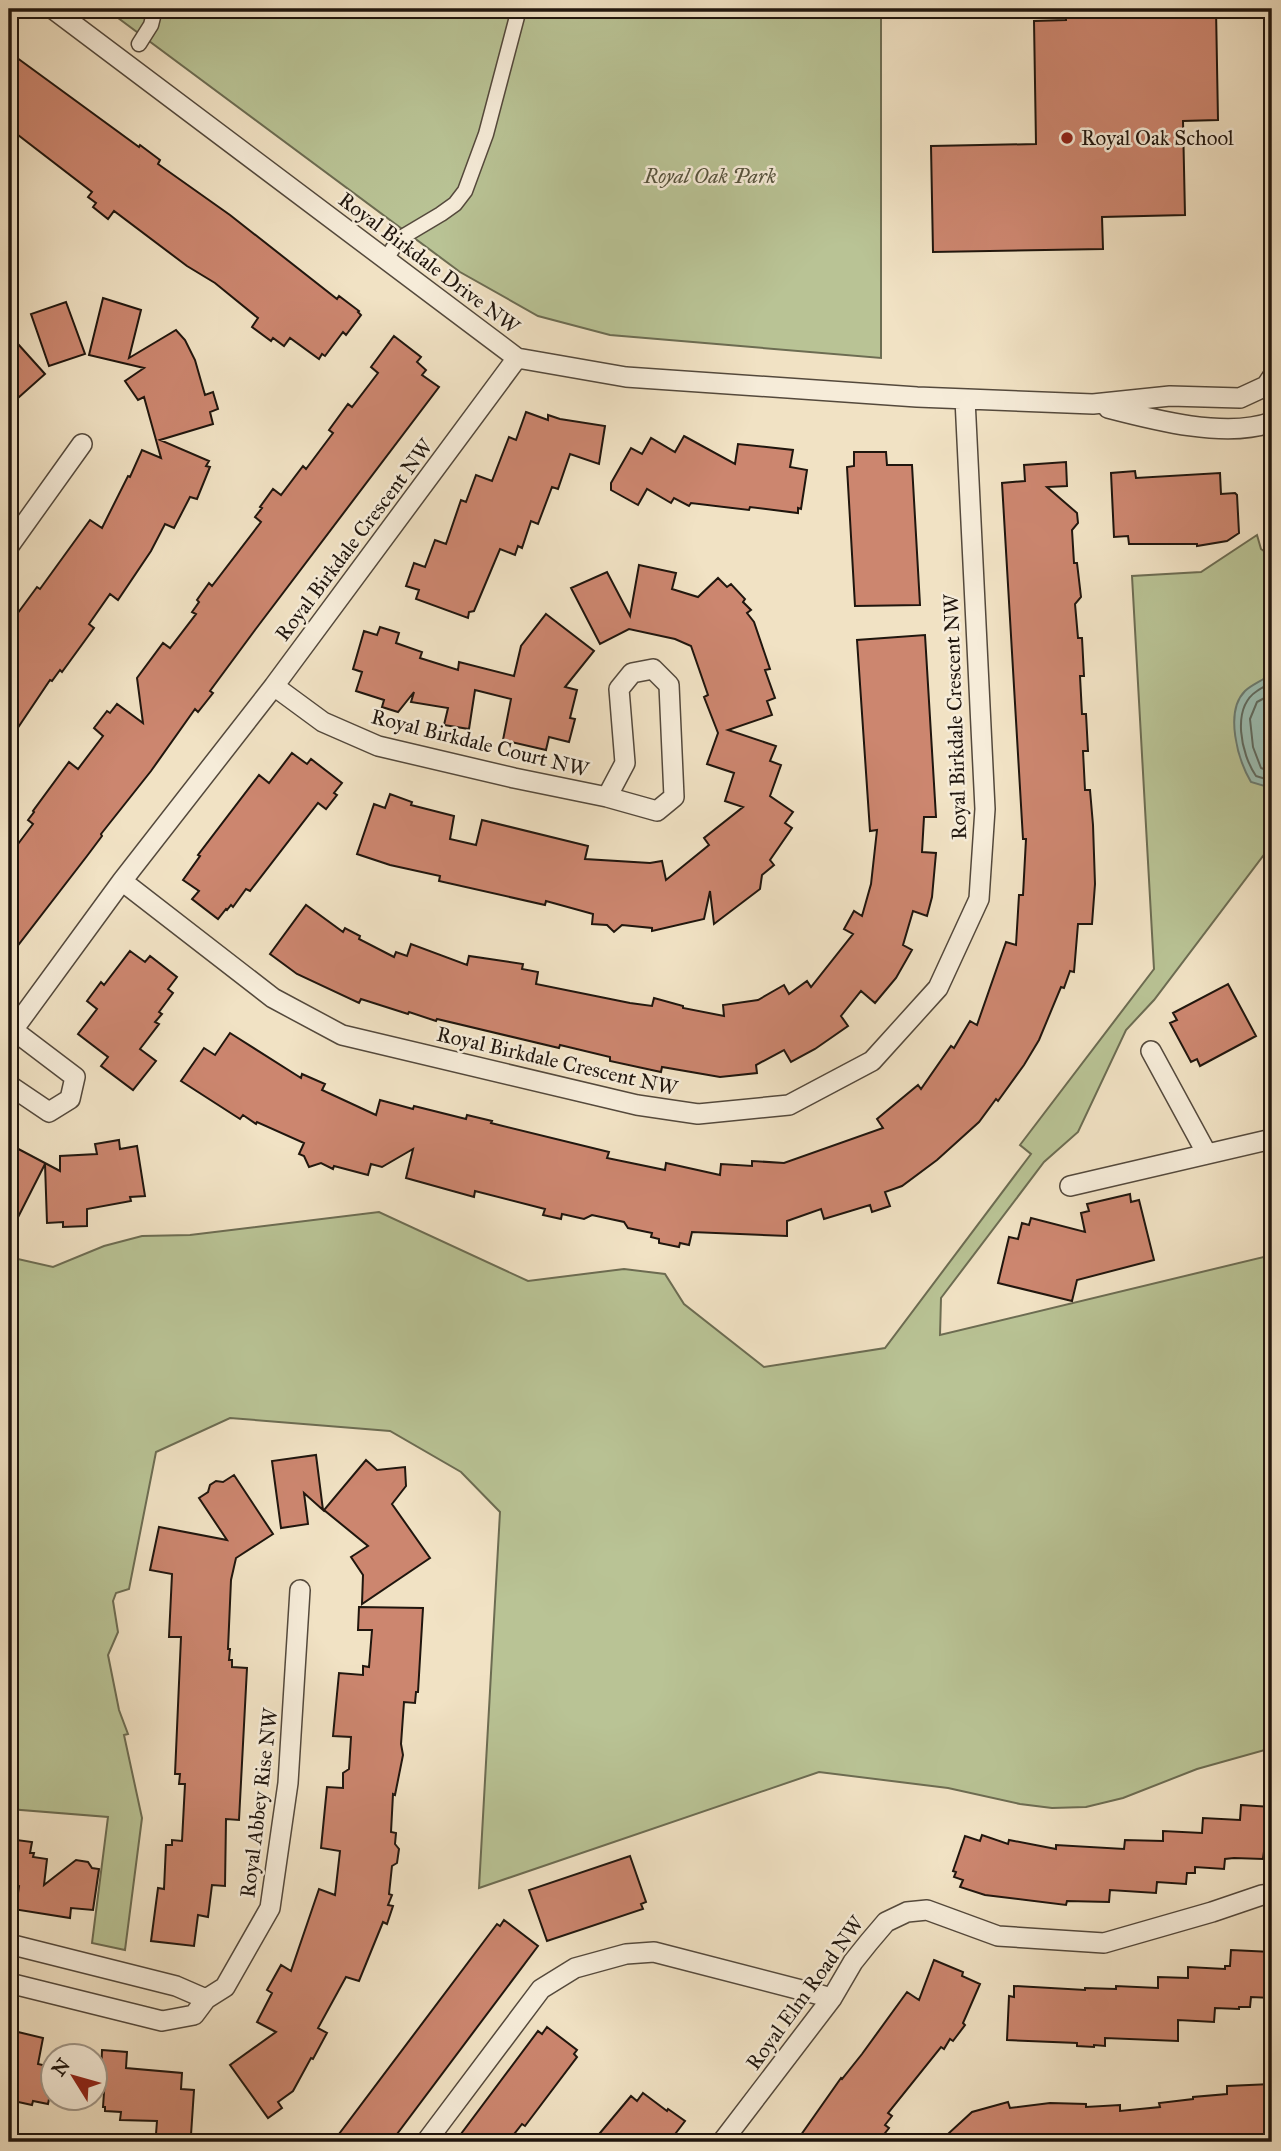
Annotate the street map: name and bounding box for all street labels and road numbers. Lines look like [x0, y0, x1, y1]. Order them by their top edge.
street label: Royal Birkdale Drive NW [333, 186, 526, 340]
street label: Royal Birkdale Crescent NW [270, 433, 439, 646]
street label: Royal Birkdale Crescent NW [938, 592, 972, 840]
street label: Royal Birkdale Court NW [369, 703, 592, 783]
street label: Royal Birkdale Crescent NW [434, 1021, 681, 1102]
street label: Royal Abbey Rise NW [234, 1706, 284, 1899]
street label: Royal Elm Road NW [740, 1910, 870, 2075]

